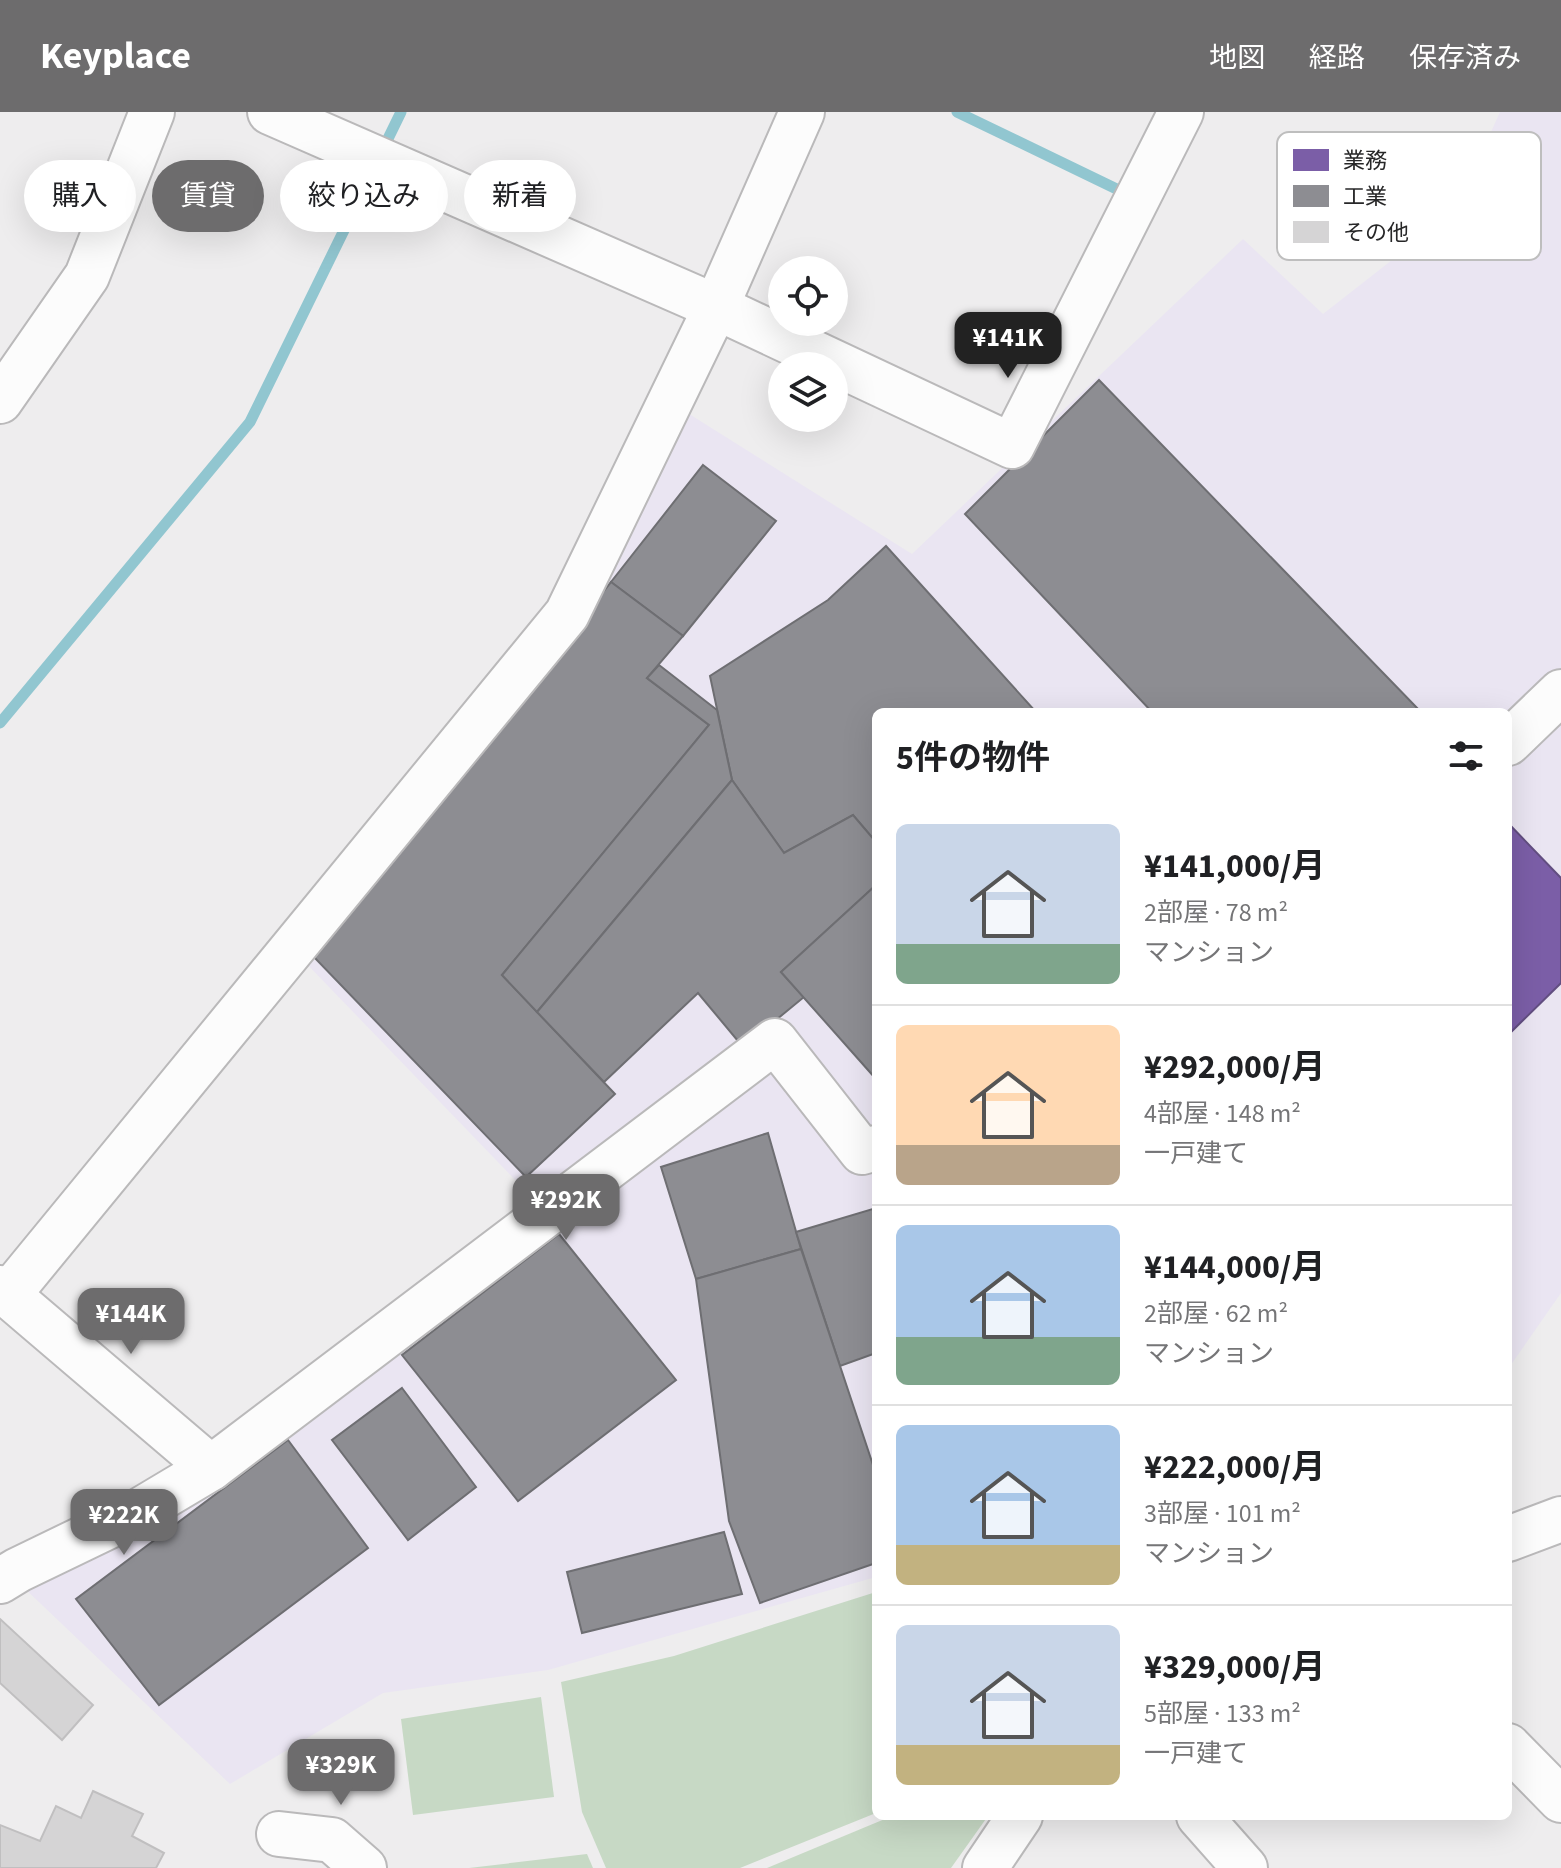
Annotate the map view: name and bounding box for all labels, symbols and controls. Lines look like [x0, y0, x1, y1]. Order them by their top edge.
text: Keyplace [40, 29, 191, 83]
text: 地図 [1209, 38, 1265, 78]
text: 経路 [1309, 38, 1365, 78]
text: 保存済み [1409, 38, 1521, 78]
legend [1277, 132, 1541, 260]
text: 業務 [1343, 145, 1387, 177]
chip: 購入 [24, 160, 136, 232]
chip: 賃貸 [152, 160, 264, 232]
chip: 絞り込み [280, 160, 448, 232]
chip: 新着 [464, 160, 576, 232]
text: 工業 [1343, 181, 1387, 213]
text: その他 [1343, 217, 1409, 249]
map controls [768, 256, 848, 432]
button: locate [768, 256, 848, 336]
pin: ¥141K [952, 312, 1064, 380]
text: ¥141K [973, 319, 1043, 356]
button: layers [768, 352, 848, 432]
text: 5件の物件 [896, 734, 1050, 783]
icon: filters [1444, 734, 1488, 778]
text: ¥141,000/月 [1144, 842, 1325, 891]
icon: home [960, 856, 1056, 952]
text: 2部屋 · 78 m² [1144, 894, 1288, 931]
text: マンション [1144, 934, 1274, 971]
text: ¥292,000/月 [1144, 1043, 1325, 1092]
icon: home [960, 1057, 1056, 1153]
text: 4部屋 · 148 m² [1144, 1095, 1301, 1132]
text: 一戸建て [1144, 1135, 1248, 1172]
pin: ¥292K [510, 1174, 622, 1242]
text: ¥292K [531, 1181, 601, 1218]
text: ¥144,000/月 [1144, 1243, 1325, 1292]
icon: home [960, 1257, 1056, 1353]
pin: ¥144K [75, 1288, 187, 1356]
text: ¥144K [96, 1295, 166, 1332]
text: 2部屋 · 62 m² [1144, 1295, 1288, 1332]
text: マンション [1144, 1335, 1274, 1372]
text: ¥222,000/月 [1144, 1443, 1325, 1492]
icon: home [960, 1457, 1056, 1553]
pin: ¥222K [68, 1489, 180, 1557]
text: 3部屋 · 101 m² [1144, 1495, 1301, 1532]
text: ¥222K [89, 1496, 159, 1533]
text: マンション [1144, 1535, 1274, 1572]
text: ¥329,000/月 [1144, 1643, 1325, 1692]
icon: home [960, 1657, 1056, 1753]
text: 5部屋 · 133 m² [1144, 1695, 1301, 1732]
text: 一戸建て [1144, 1735, 1248, 1772]
pin: ¥329K [285, 1739, 397, 1807]
text: ¥329K [306, 1746, 376, 1783]

